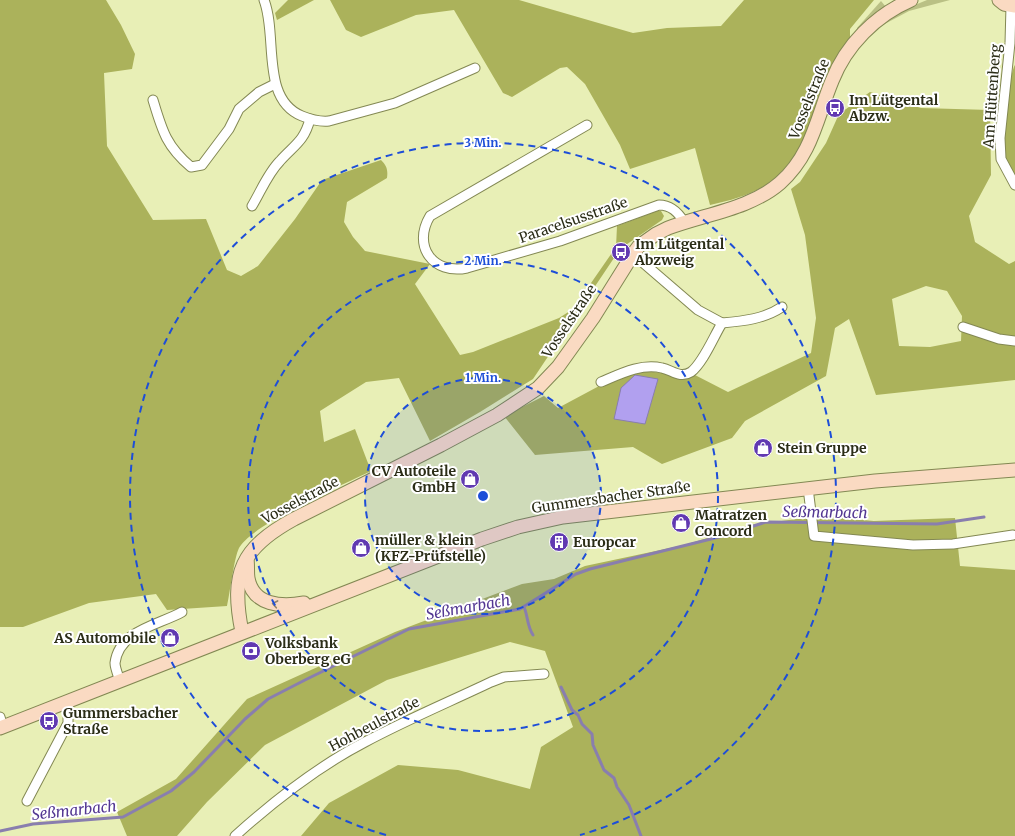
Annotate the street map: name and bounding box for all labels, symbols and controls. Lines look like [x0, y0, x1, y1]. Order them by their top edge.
street label: Am Hüttenberg [979, 43, 1005, 150]
street label: Vosselstraße [784, 56, 833, 143]
place label: Im Lütgental Abzw. [848, 91, 939, 125]
bus stop icon: Im Lütgental Abzw. [824, 97, 846, 119]
text: 3 Min. [464, 135, 502, 150]
street label: Paracelsusstraße [516, 193, 630, 247]
place label: Im Lütgental Abzweig [634, 235, 725, 269]
bus stop icon: Im Lütgental Abzweig [610, 241, 632, 263]
text: 2 Min. [464, 253, 502, 268]
street label: Vosselstraße [537, 281, 600, 362]
text: 1 Min. [465, 370, 501, 385]
shop icon: Stein Gruppe [752, 437, 774, 459]
place label: Stein Gruppe [777, 439, 867, 457]
place label: CV Autoteile GmbH [372, 462, 456, 496]
shop icon: CV Autoteile GmbH [459, 468, 481, 490]
street label: Vosselstraße [257, 472, 342, 528]
street label: Gummersbacher Straße [531, 477, 691, 517]
centre of rings [476, 489, 490, 503]
water label: Seßmarbach [782, 502, 868, 522]
place label: Matratzen Concord [695, 506, 768, 540]
shop icon: Matratzen Concord [670, 512, 692, 534]
place label: müller & klein (KFZ-Prüfstelle) [375, 531, 486, 565]
building icon: Europcar [548, 531, 570, 553]
place label: Europcar [573, 533, 637, 551]
shop icon: müller & klein (KFZ-Prüfstelle) [350, 537, 372, 559]
water label: Seßmarbach [424, 590, 512, 624]
one-way arrow [272, 600, 278, 609]
shop icon: AS Automobile [159, 627, 181, 649]
place label: AS Automobile [53, 629, 156, 647]
place label: Volksbank Oberberg eG [264, 634, 352, 668]
bank icon: Volksbank Oberberg eG [240, 640, 262, 662]
street label: Hohbeulstraße [326, 693, 422, 755]
place label: Gummersbacher Straße [63, 704, 179, 738]
bus stop icon: Gummersbacher Straße [38, 710, 60, 732]
water label: Seßmarbach [31, 796, 117, 824]

